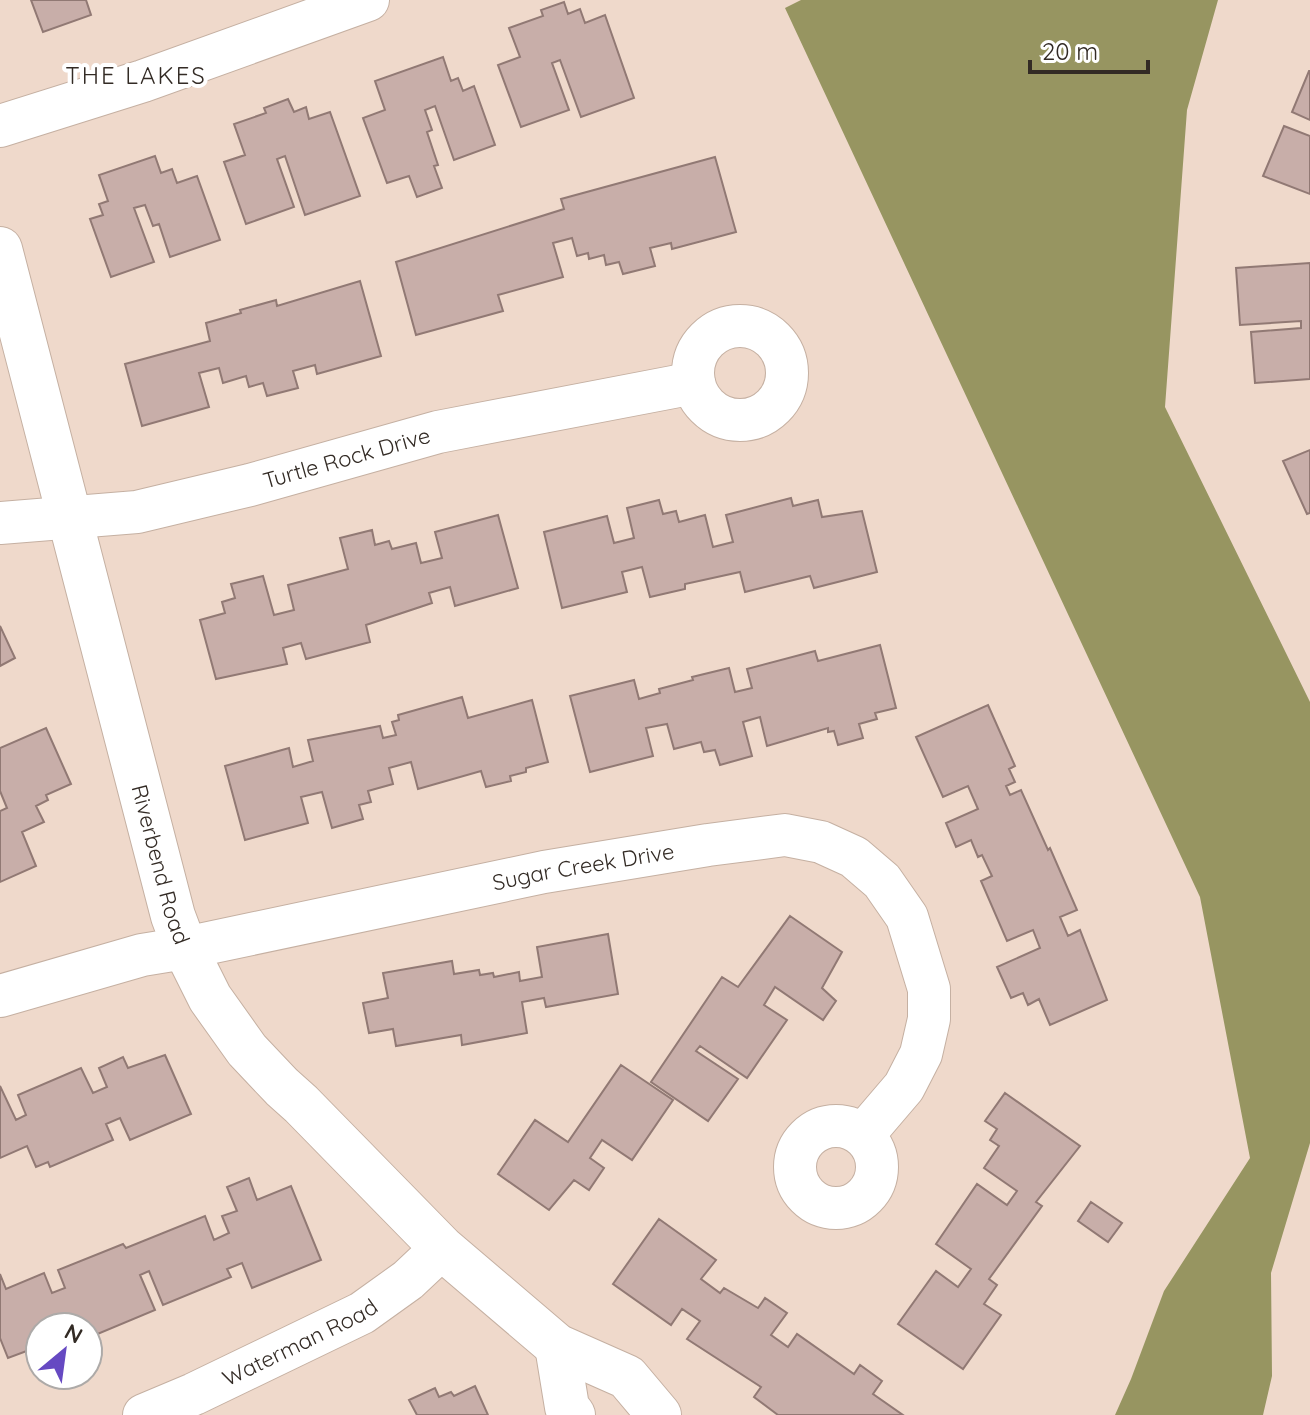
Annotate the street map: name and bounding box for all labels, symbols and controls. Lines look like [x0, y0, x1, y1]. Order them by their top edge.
scale bar [1030, 24, 1148, 74]
text: 20 m [1042, 36, 1098, 66]
district label: THE LAKES [65, 60, 207, 90]
street label: Turtle Rock Drive [260, 421, 433, 495]
street label: Riverbend Road [125, 782, 196, 948]
street label: Sugar Creek Drive [490, 837, 676, 897]
street label: Waterman Road [218, 1292, 383, 1392]
north arrow [24, 1311, 104, 1391]
text: N [60, 1317, 88, 1350]

